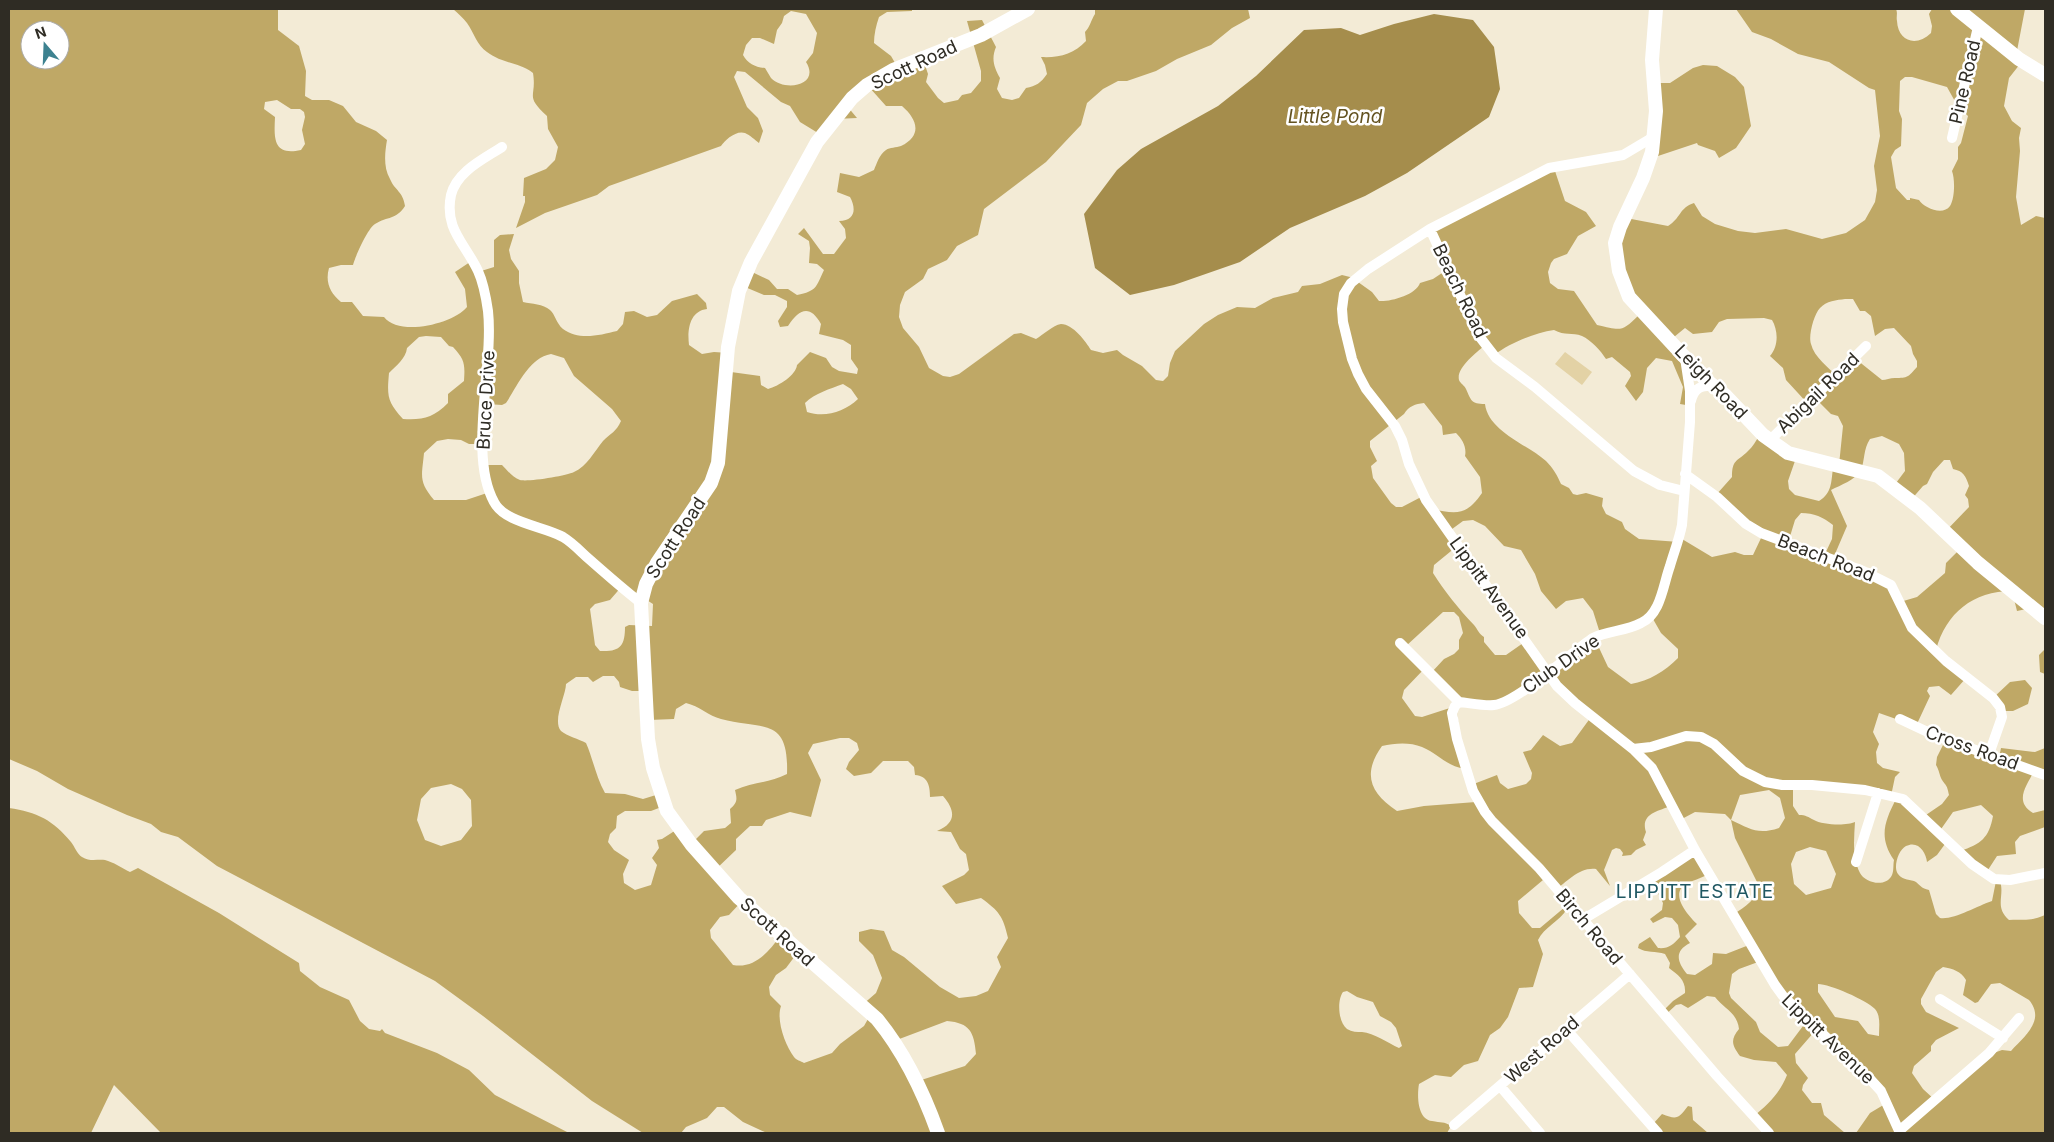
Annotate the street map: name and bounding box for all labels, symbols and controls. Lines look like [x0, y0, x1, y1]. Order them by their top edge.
north arrow [20, 20, 70, 70]
text: N [33, 22, 48, 42]
street label: Scott Road [867, 35, 960, 94]
street label: Pine Road [1945, 38, 1984, 126]
water label: Little Pond [1288, 105, 1383, 128]
street label: Beach Road [1429, 240, 1492, 341]
street label: Leigh Road [1671, 340, 1752, 423]
street label: Abigail Road [1772, 348, 1863, 437]
street label: Bruce Drive [472, 350, 499, 450]
street label: Scott Road [642, 493, 710, 582]
street label: Beach Road [1775, 529, 1878, 586]
street label: Lippitt Avenue [1445, 533, 1533, 643]
street label: Club Drive [1518, 629, 1603, 698]
street label: Cross Road [1923, 721, 2022, 774]
district label: LIPPITT ESTATE [1616, 880, 1774, 903]
street label: Birch Road [1552, 885, 1627, 969]
street label: Scott Road [736, 893, 819, 970]
street label: Lippitt Avenue [1778, 989, 1879, 1088]
street label: West Road [1500, 1012, 1583, 1087]

